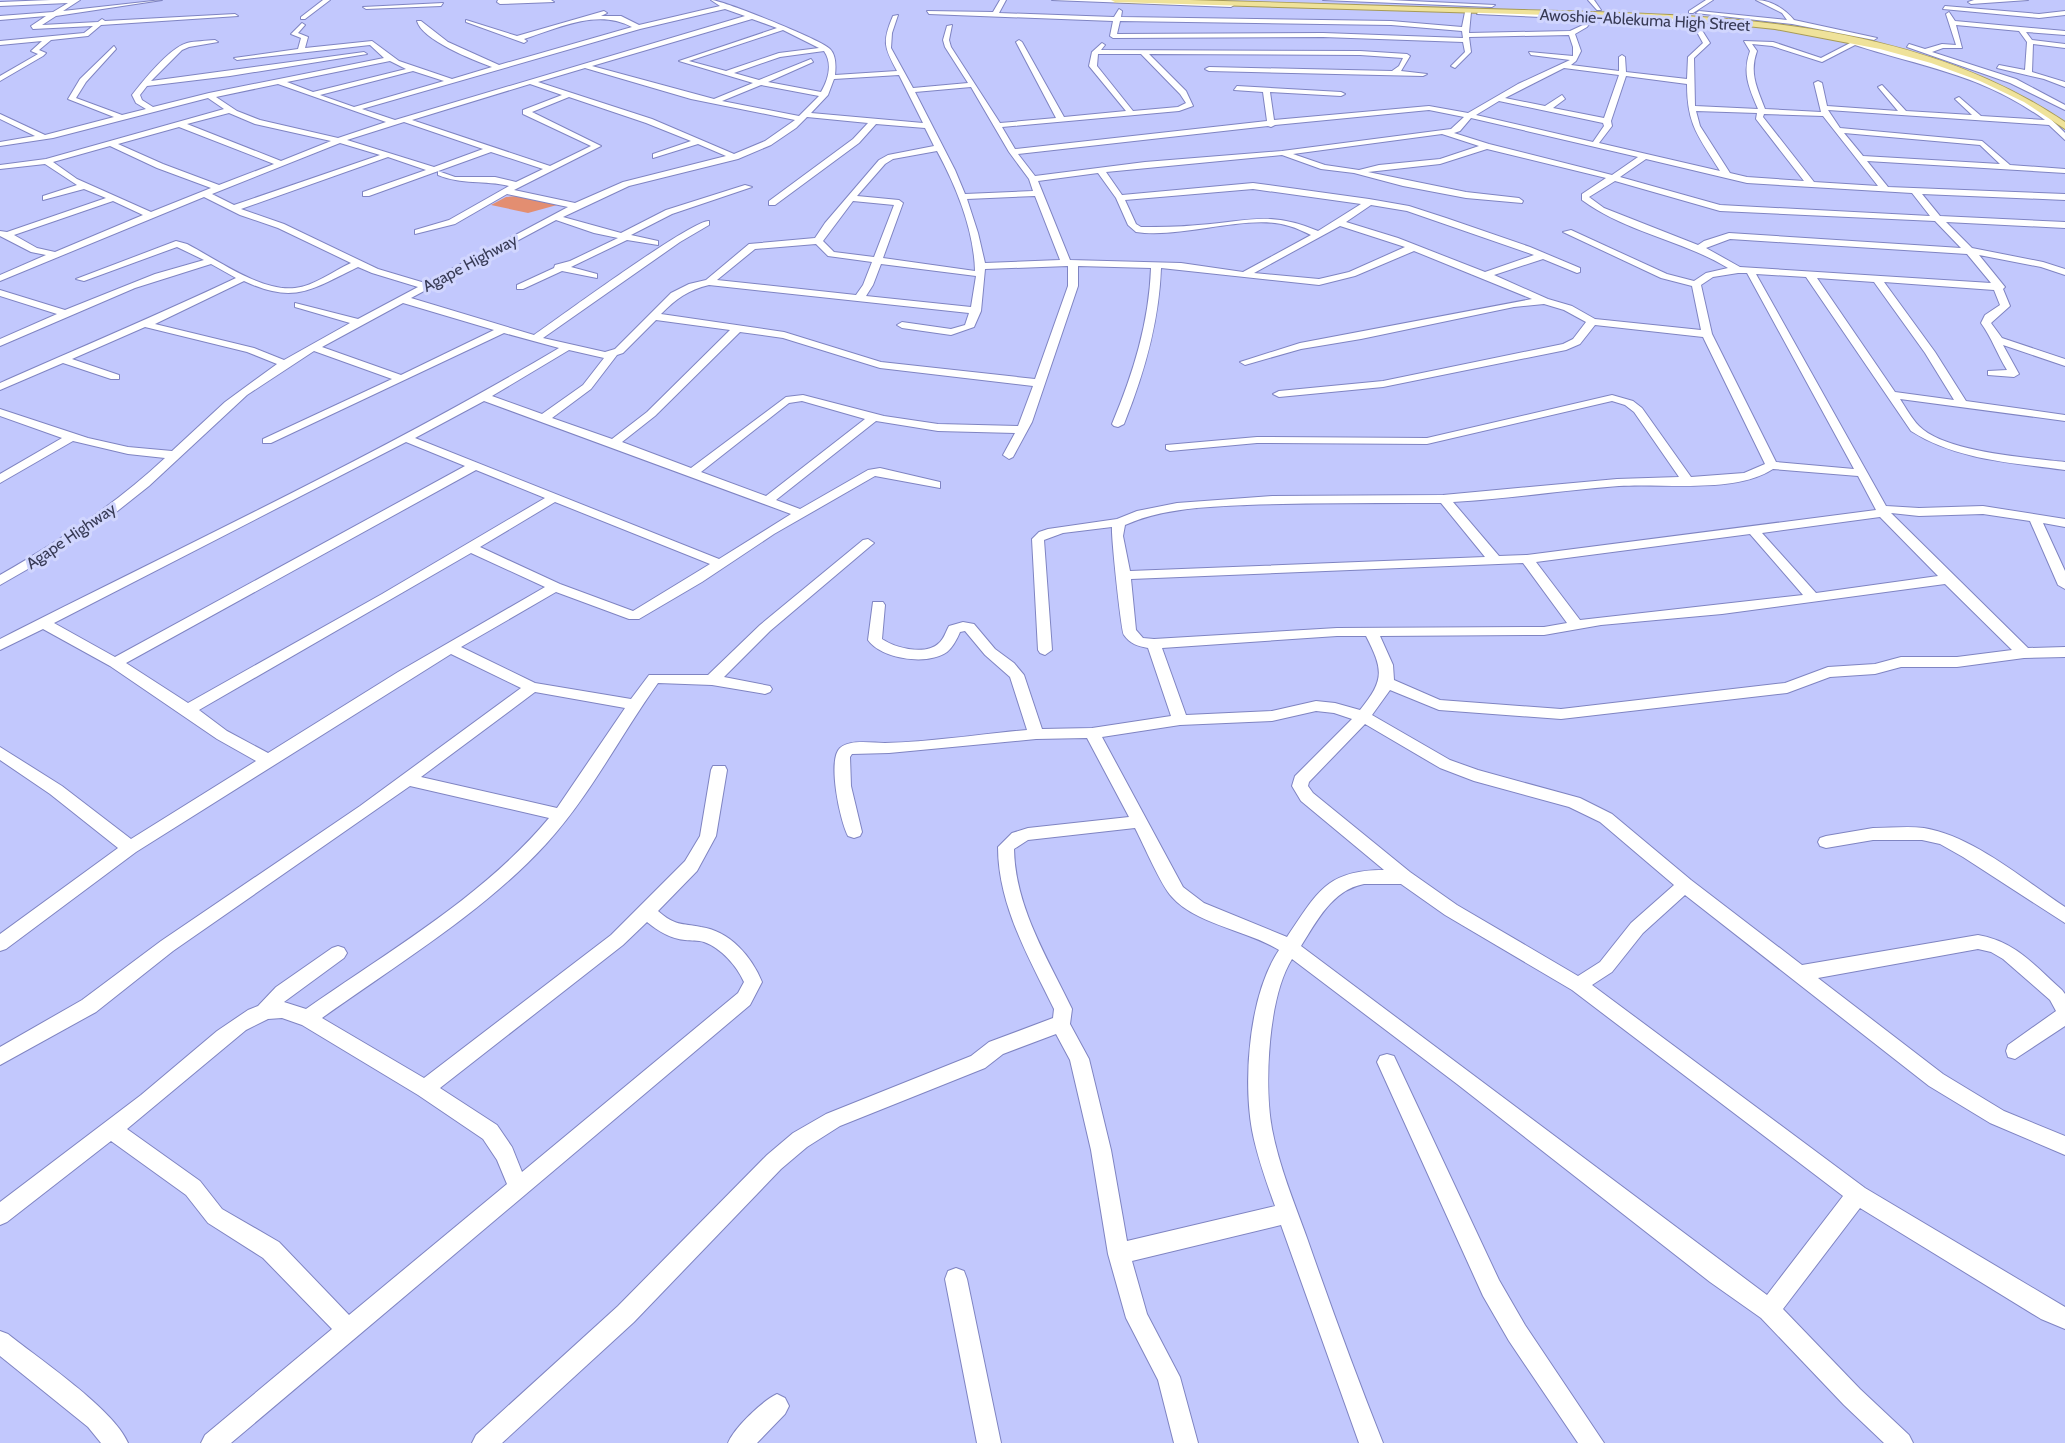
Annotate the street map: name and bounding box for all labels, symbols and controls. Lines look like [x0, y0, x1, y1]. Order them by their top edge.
street label: Awoshie-Ablekuma High Street [1539, 5, 1751, 35]
street label: Agape Highway [420, 230, 520, 296]
street label: Agape Highway [23, 499, 119, 573]

